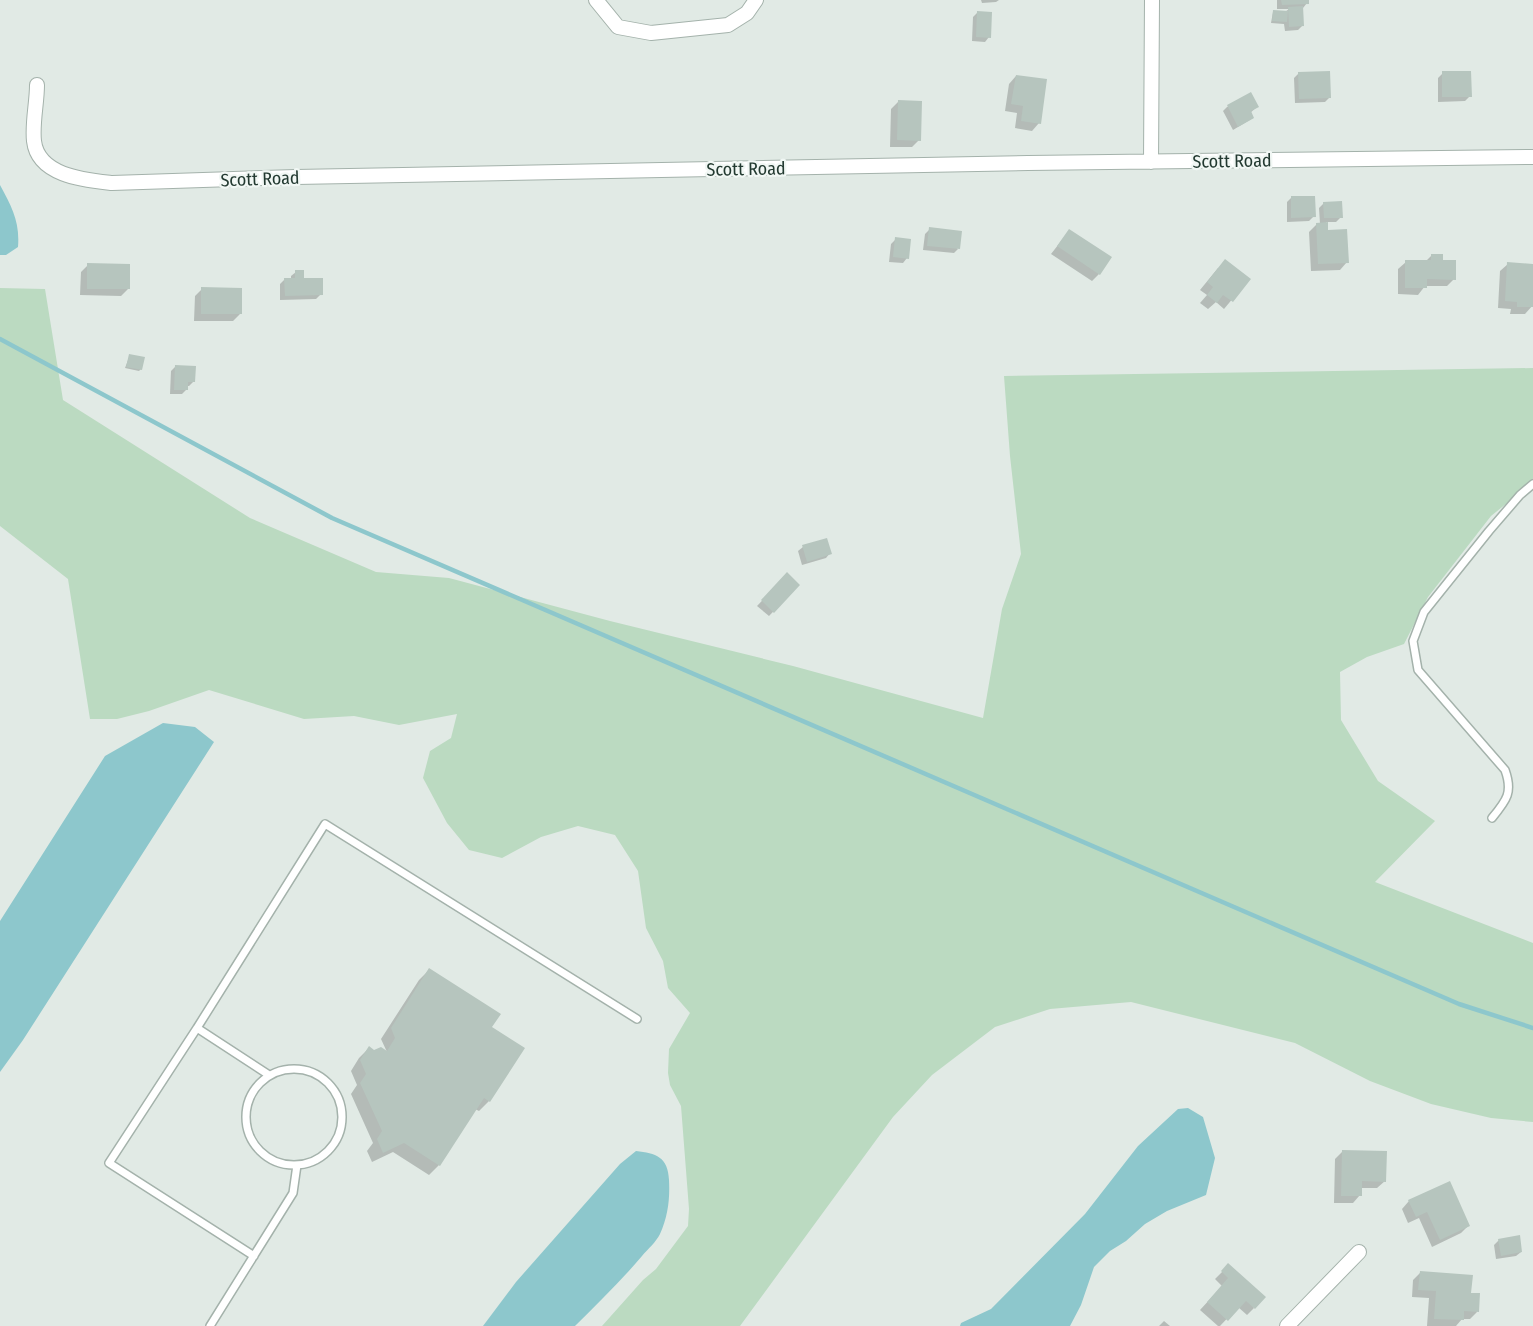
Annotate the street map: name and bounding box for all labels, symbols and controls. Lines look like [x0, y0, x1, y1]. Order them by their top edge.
street label: Scott Road [1192, 149, 1272, 173]
street label: Scott Road [706, 157, 786, 181]
street label: Scott Road [220, 167, 300, 191]

